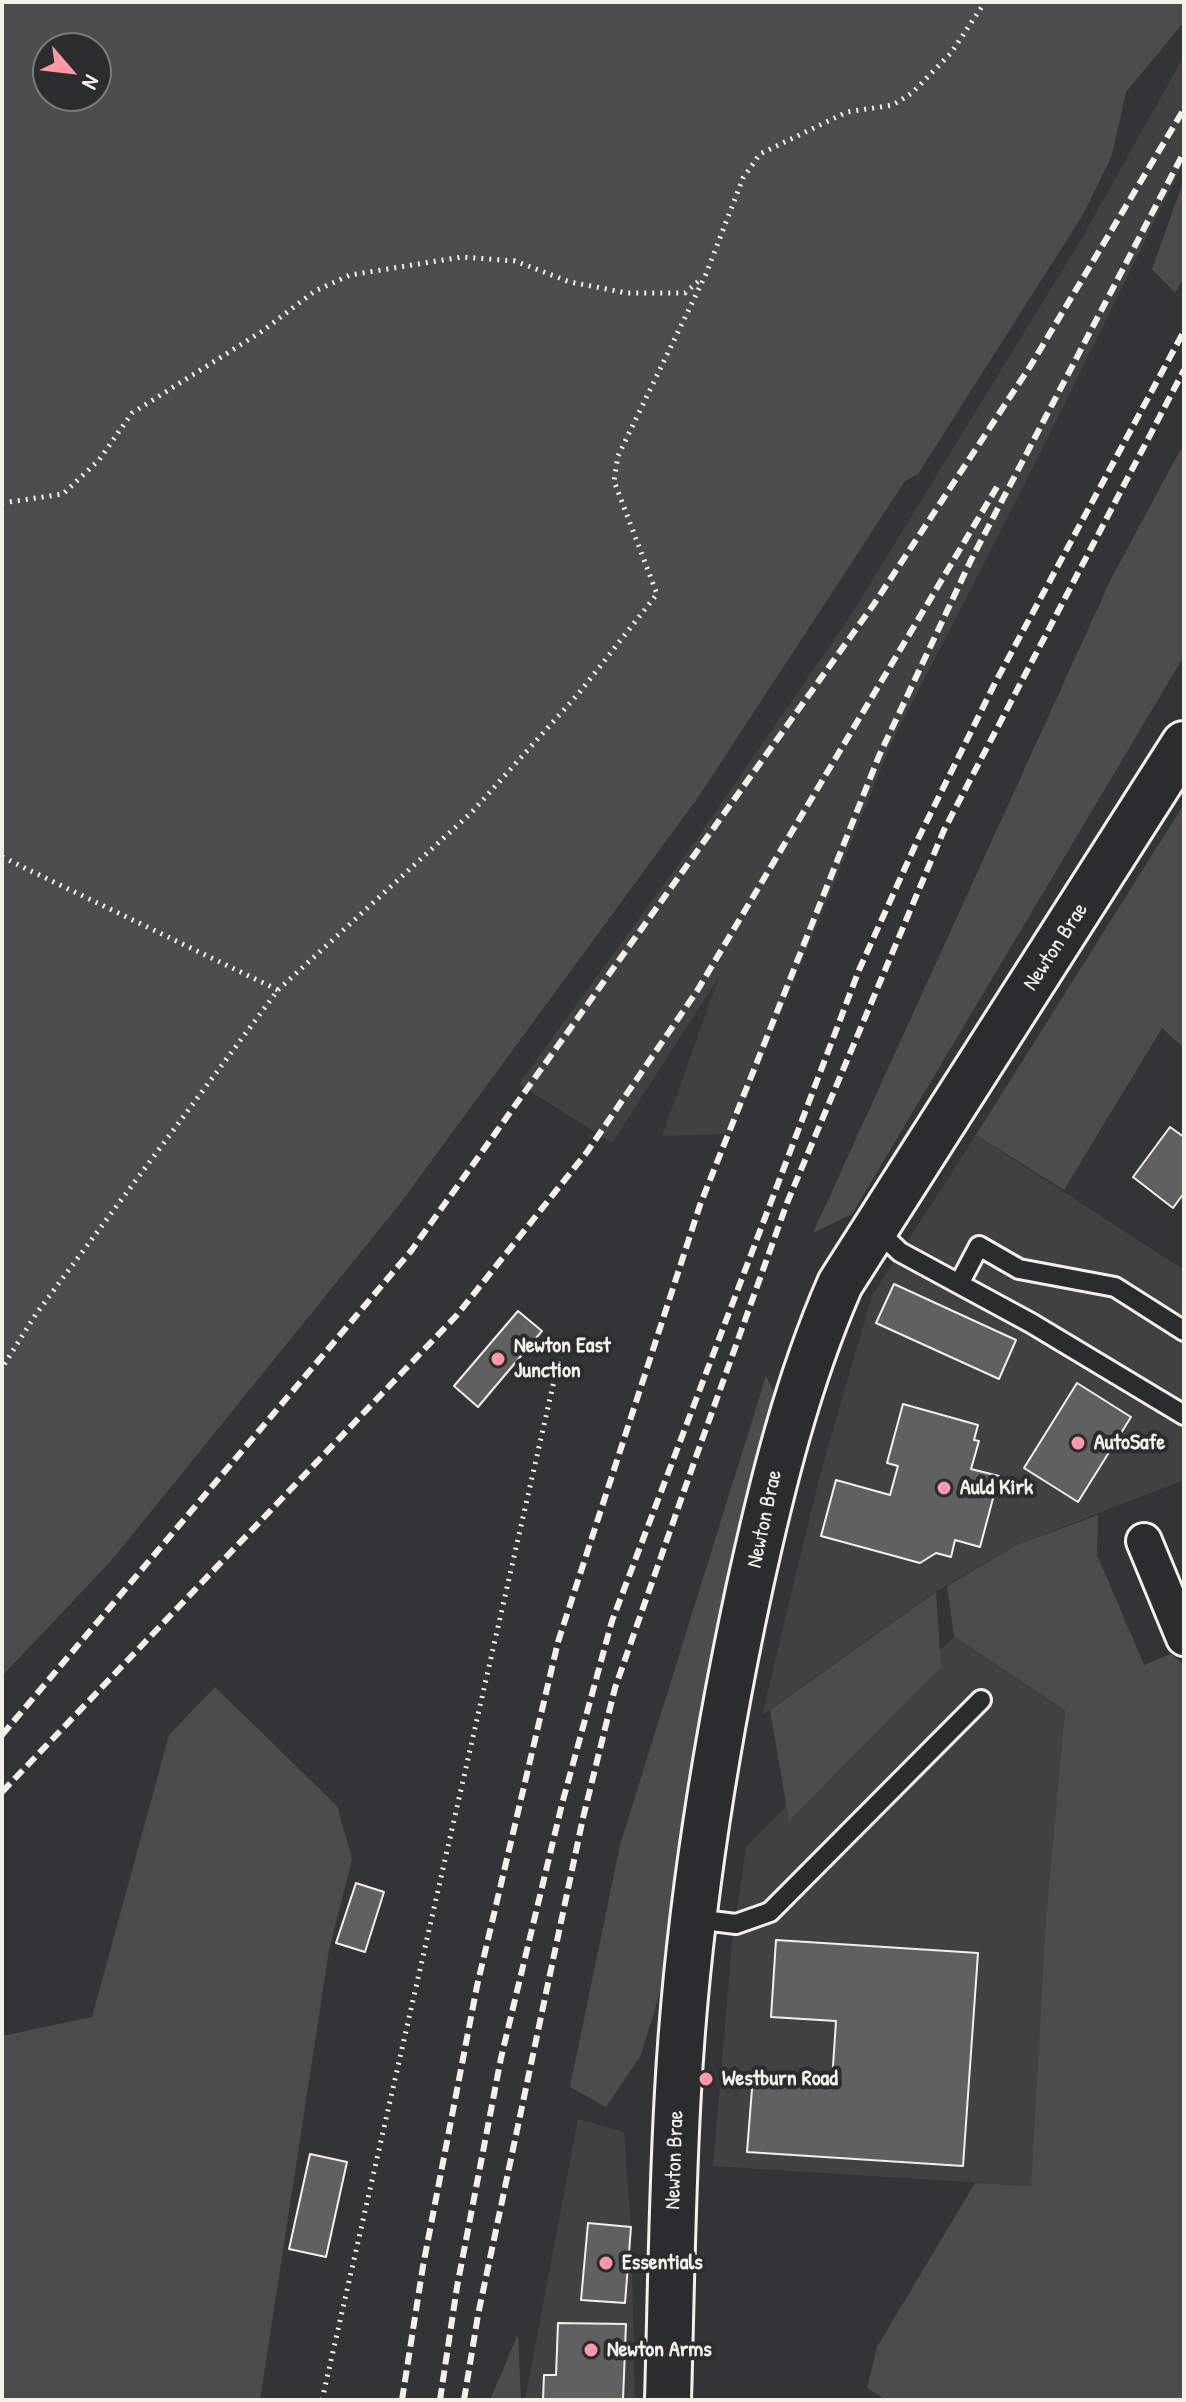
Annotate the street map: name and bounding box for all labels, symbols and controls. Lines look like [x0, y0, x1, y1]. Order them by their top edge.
north arrow [32, 32, 112, 112]
text: N [75, 70, 107, 95]
street label: Newton Brae [1018, 898, 1094, 996]
place label: Newton East Junction [514, 1333, 610, 1384]
marker: Newton East Junction [489, 1350, 507, 1368]
place label: AutoSafe [1094, 1430, 1165, 1456]
marker: AutoSafe [1069, 1434, 1087, 1452]
street label: Newton Brae [742, 1468, 788, 1570]
place label: Auld Kirk [960, 1475, 1033, 1501]
marker: Auld Kirk [935, 1479, 953, 1497]
place label: Westburn Road [722, 2066, 838, 2092]
marker: Westburn Road [697, 2070, 715, 2088]
street label: Newton Brae [660, 2110, 690, 2210]
place label: Essentials [622, 2250, 703, 2276]
marker: Essentials [597, 2254, 615, 2272]
place label: Newton Arms [607, 2337, 712, 2363]
marker: Newton Arms [582, 2341, 600, 2359]

